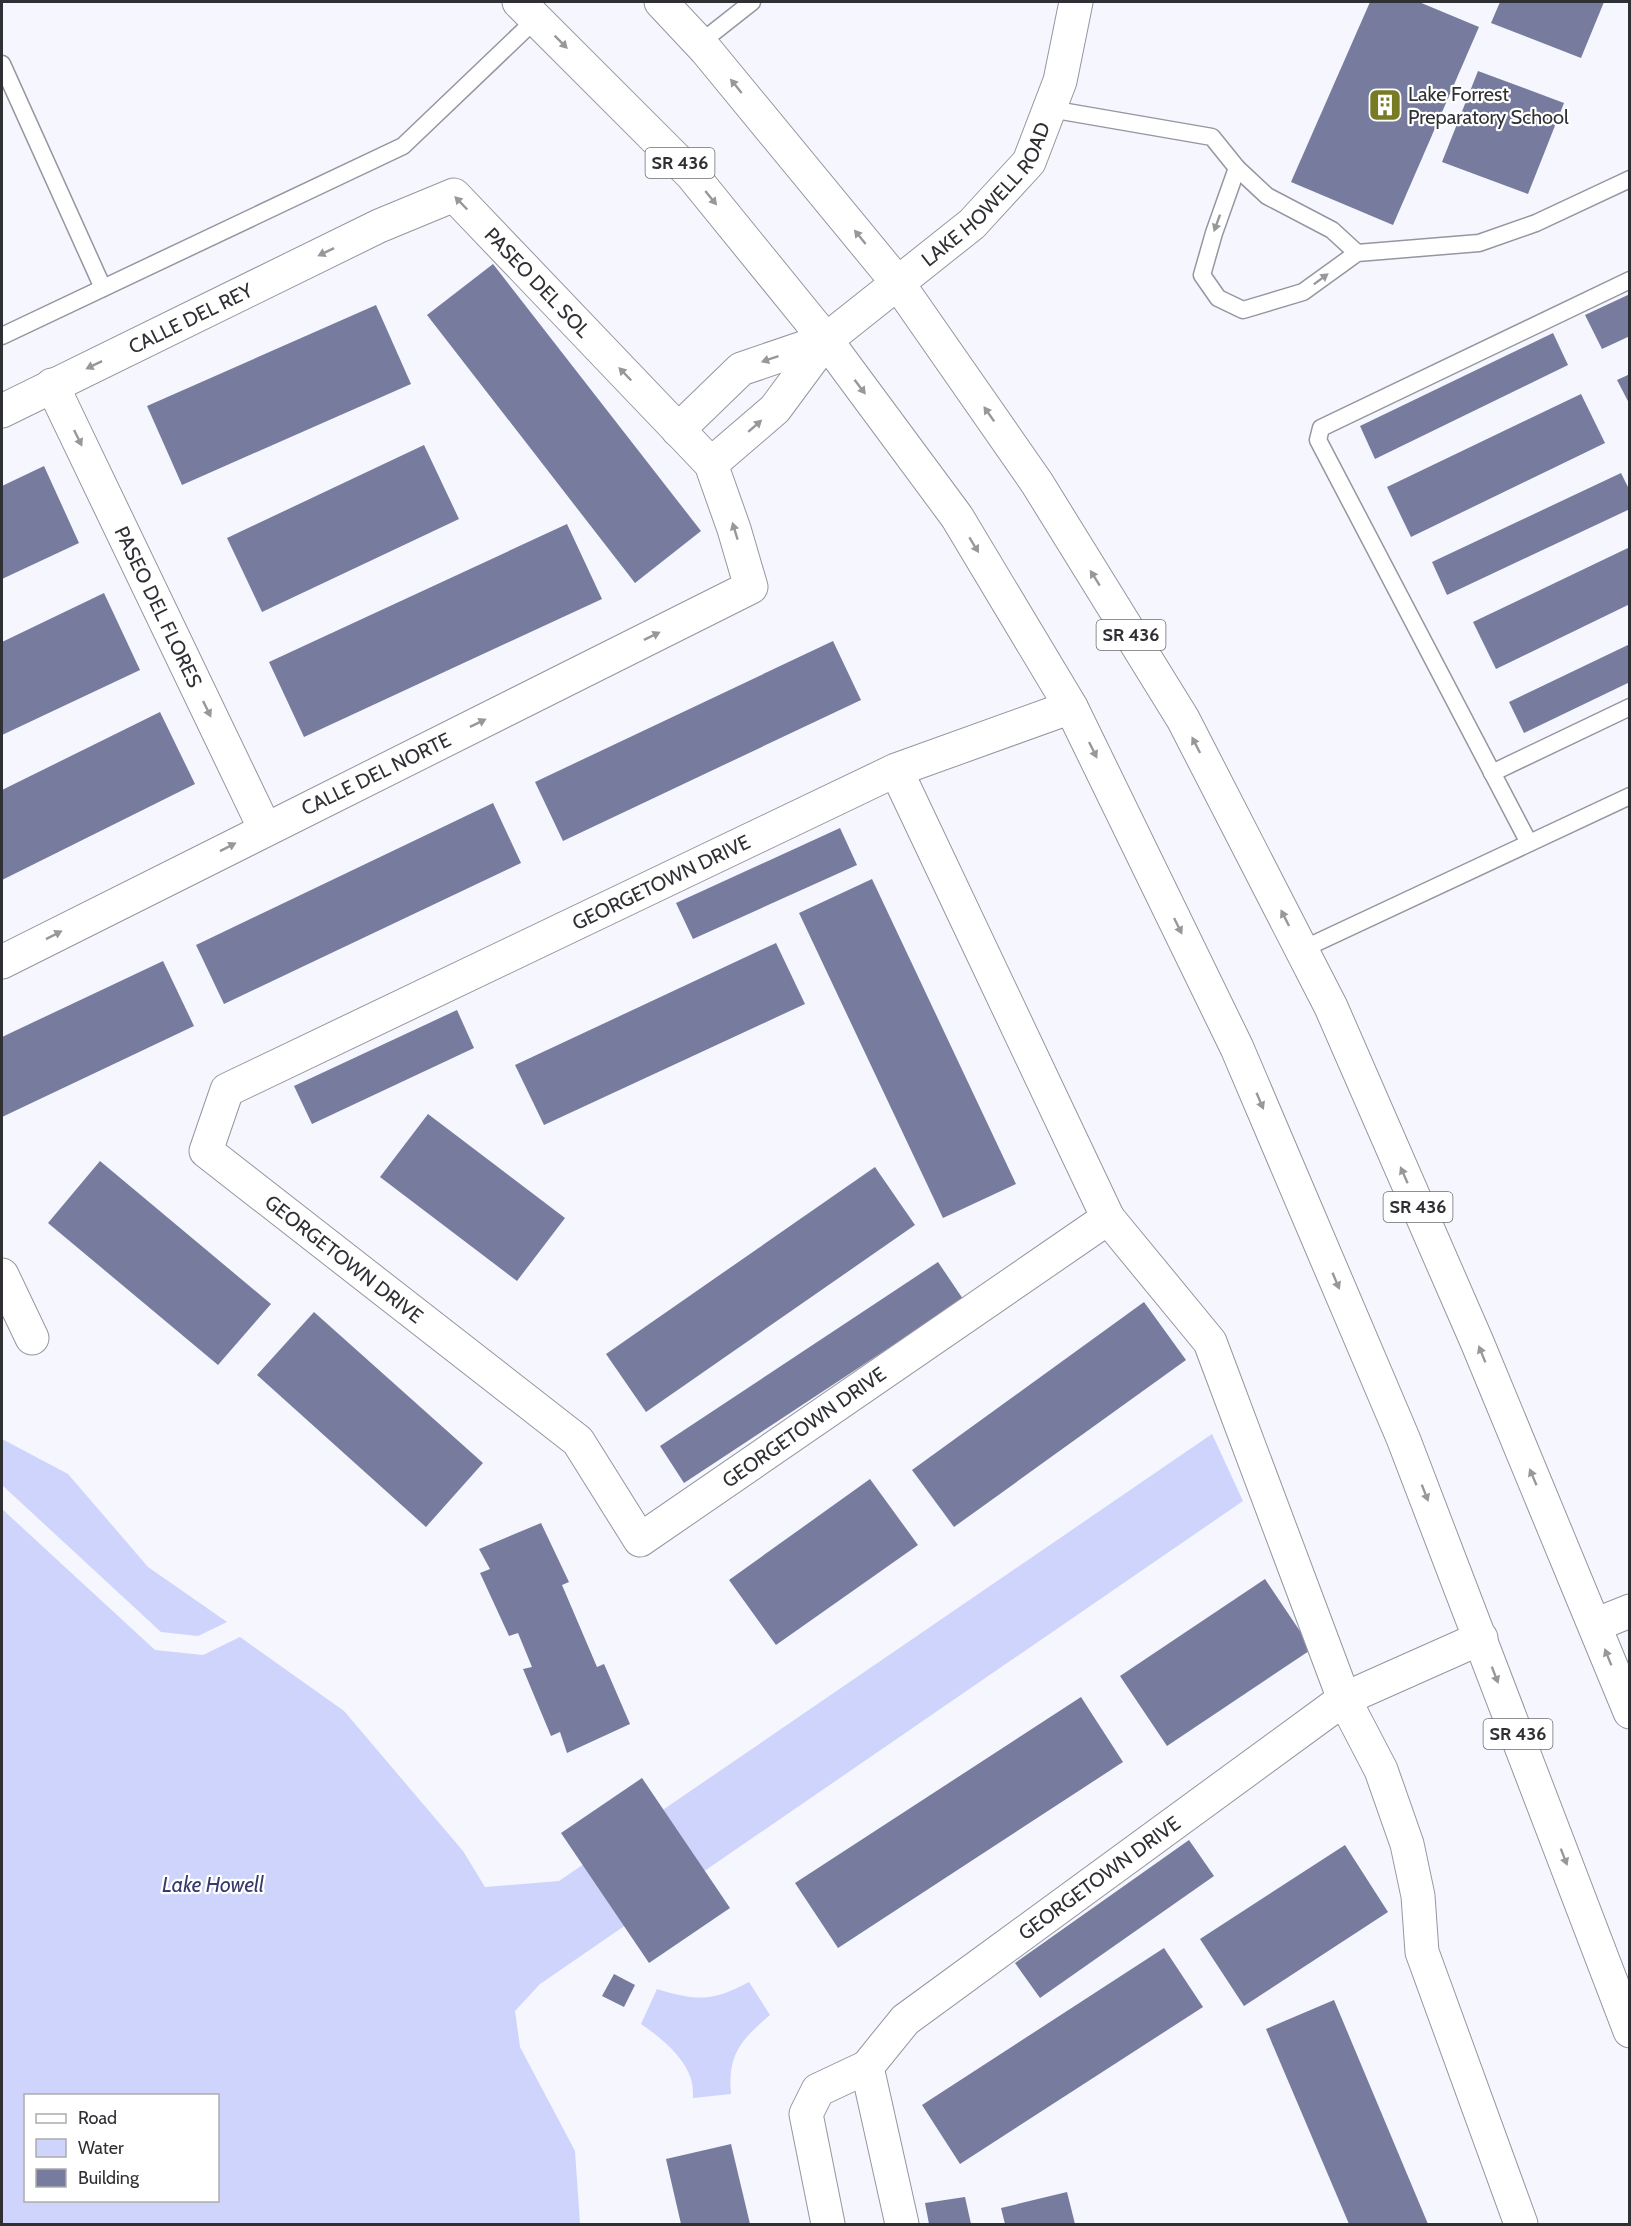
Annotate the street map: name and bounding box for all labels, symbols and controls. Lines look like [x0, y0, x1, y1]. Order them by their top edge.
one-way arrow [553, 35, 567, 49]
one-way arrow [730, 79, 743, 94]
place label: Lake Forrest Preparatory School [1408, 82, 1569, 129]
building icon: Lake Forrest Preparatory School [1367, 87, 1403, 123]
street label: LAKE HOWELL ROAD [917, 118, 1055, 271]
road number: SR 436 [646, 148, 714, 178]
one-way arrow [704, 190, 717, 206]
one-way arrow [454, 196, 468, 211]
one-way arrow [1212, 214, 1222, 232]
street label: PASEO DEL SOL [480, 223, 595, 342]
one-way arrow [854, 230, 867, 245]
one-way arrow [318, 247, 335, 256]
one-way arrow [1313, 273, 1329, 286]
street label: CALLE DEL REY [125, 278, 257, 359]
one-way arrow [761, 354, 779, 364]
one-way arrow [86, 360, 103, 369]
one-way arrow [618, 367, 632, 382]
one-way arrow [854, 379, 866, 394]
one-way arrow [983, 407, 995, 423]
one-way arrow [747, 419, 763, 432]
one-way arrow [73, 429, 82, 446]
street label: PASEO DEL FLORES [110, 522, 207, 692]
one-way arrow [729, 522, 739, 540]
one-way arrow [969, 537, 980, 553]
one-way arrow [1090, 570, 1101, 586]
road number: SR 436 [1096, 620, 1166, 650]
one-way arrow [644, 631, 661, 641]
one-way arrow [203, 700, 212, 717]
one-way arrow [469, 718, 486, 728]
street label: CALLE DEL NORTE [297, 727, 455, 821]
one-way arrow [1191, 736, 1201, 753]
one-way arrow [1088, 742, 1097, 759]
street label: GEORGETOWN DRIVE [568, 830, 754, 935]
one-way arrow [219, 843, 236, 852]
one-way arrow [1280, 910, 1289, 927]
one-way arrow [1173, 917, 1182, 934]
one-way arrow [45, 931, 62, 940]
one-way arrow [1255, 1093, 1265, 1111]
one-way arrow [1399, 1166, 1409, 1184]
street label: GEORGETOWN DRIVE [260, 1190, 428, 1328]
road number: SR 436 [1384, 1192, 1452, 1222]
one-way arrow [1332, 1272, 1342, 1290]
one-way arrow [1477, 1345, 1486, 1363]
street label: GEORGETOWN DRIVE [718, 1361, 890, 1493]
one-way arrow [1528, 1468, 1538, 1486]
one-way arrow [1421, 1484, 1430, 1502]
one-way arrow [1603, 1648, 1613, 1666]
one-way arrow [1491, 1666, 1500, 1684]
road number: SR 436 [1484, 1719, 1552, 1749]
street label: GEORGETOWN DRIVE [1014, 1811, 1185, 1945]
one-way arrow [1560, 1848, 1569, 1866]
water label: Lake Howell [162, 1872, 264, 1897]
legend [24, 2094, 219, 2202]
text: Road [78, 2107, 117, 2129]
text: Water [78, 2137, 124, 2159]
text: Building [78, 2167, 140, 2189]

